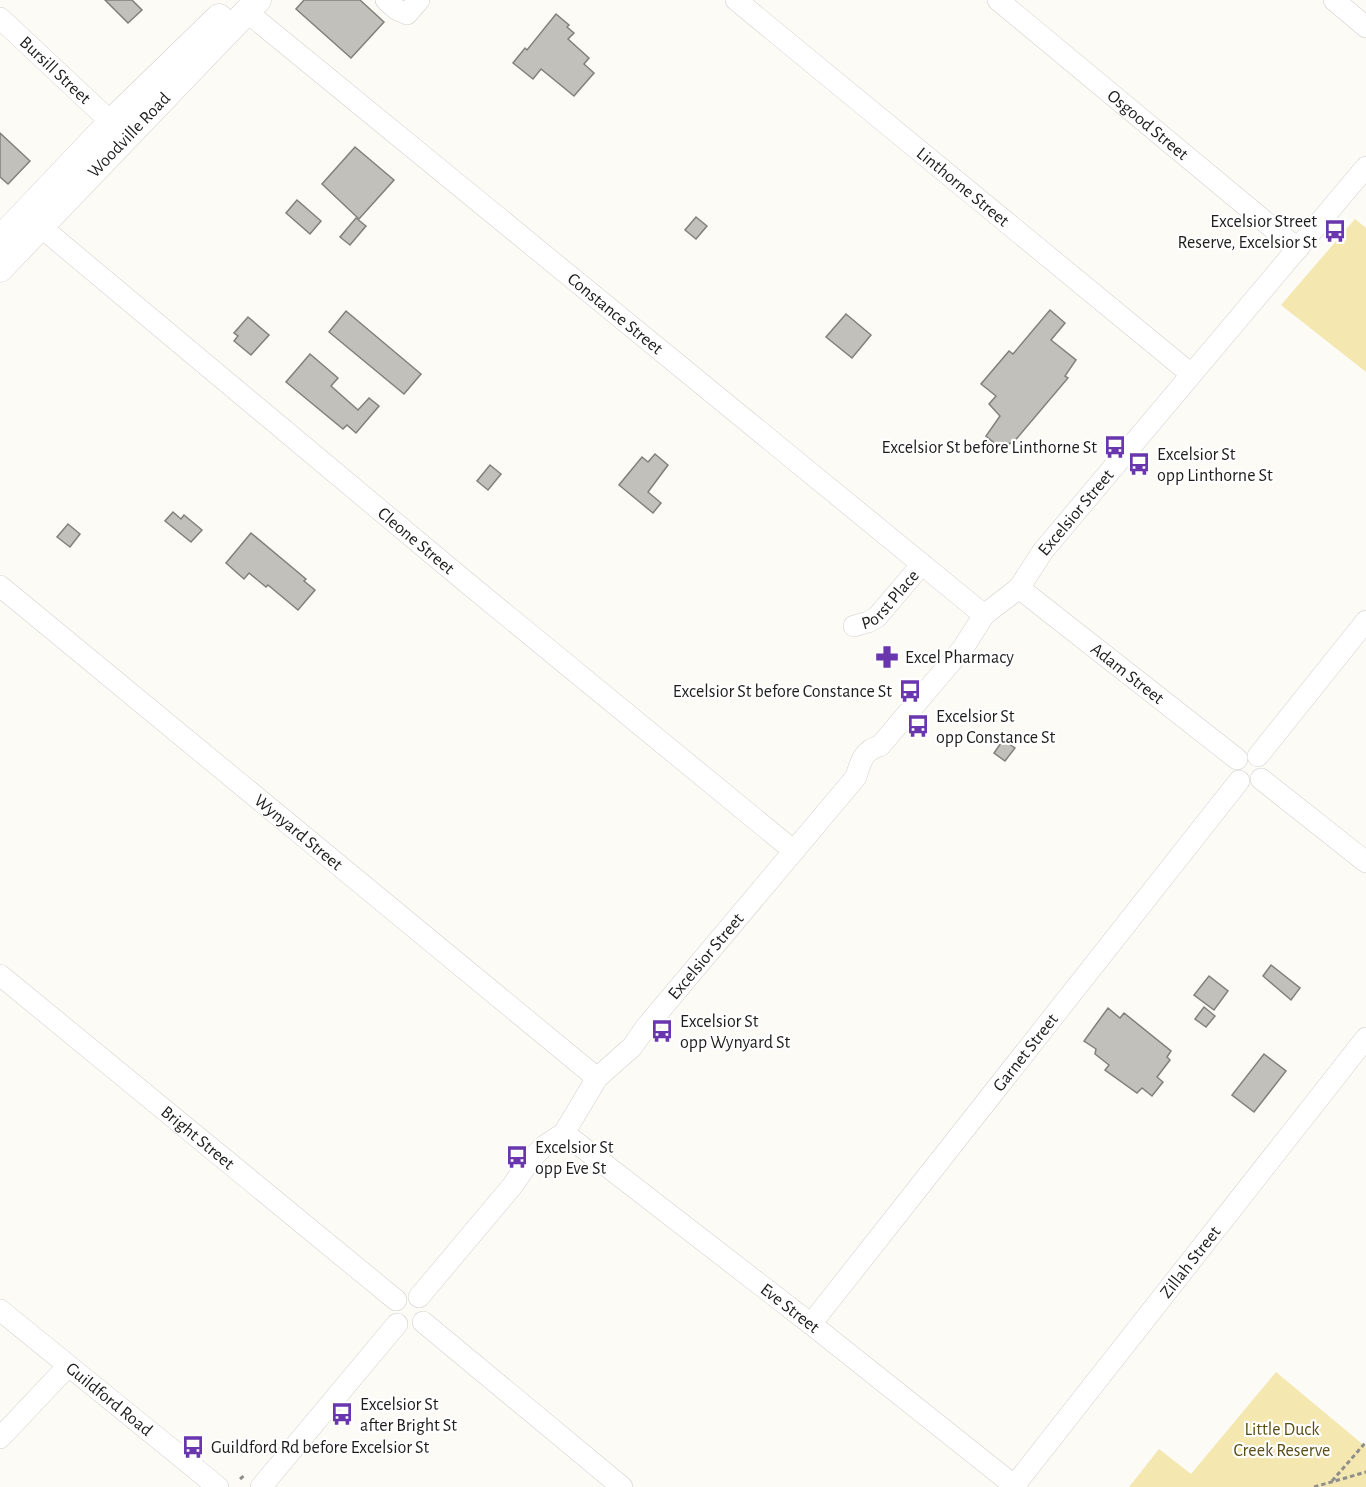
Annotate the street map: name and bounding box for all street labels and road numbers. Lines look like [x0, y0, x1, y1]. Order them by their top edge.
street label: Bursill Street [16, 33, 94, 108]
street label: Osgood Street [1103, 87, 1192, 164]
street label: Woodville Road [85, 89, 174, 181]
street label: Linthorne Street [913, 144, 1012, 231]
street label: Constance Street [564, 270, 666, 359]
street label: Excelsior Street [1035, 466, 1118, 560]
street label: Cleone Street [374, 504, 458, 578]
street label: Porst Place [860, 567, 923, 633]
street label: Adam Street [1087, 640, 1167, 708]
street label: Wynyard Street [250, 791, 346, 874]
street label: Excelsior Street [665, 910, 748, 1003]
street label: Garnet Street [990, 1010, 1062, 1095]
street label: Bright Street [157, 1103, 238, 1174]
street label: Zillah Street [1157, 1223, 1225, 1302]
street label: Eve Street [757, 1280, 823, 1337]
street label: Guildford Road [62, 1359, 155, 1440]

